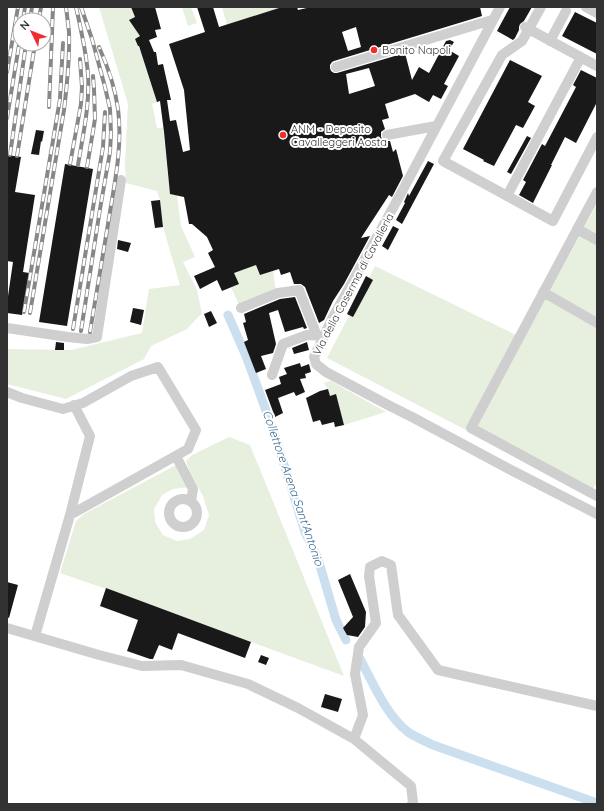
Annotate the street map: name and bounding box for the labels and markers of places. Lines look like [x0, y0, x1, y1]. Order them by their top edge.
place label: Bonito Napoli [382, 43, 451, 57]
marker: Bonito Napoli [369, 45, 379, 55]
place label: ANM - Deposito Cavalleggeri Aosta [291, 122, 387, 149]
marker: ANM - Deposito Cavalleggeri Aosta [278, 130, 288, 140]

